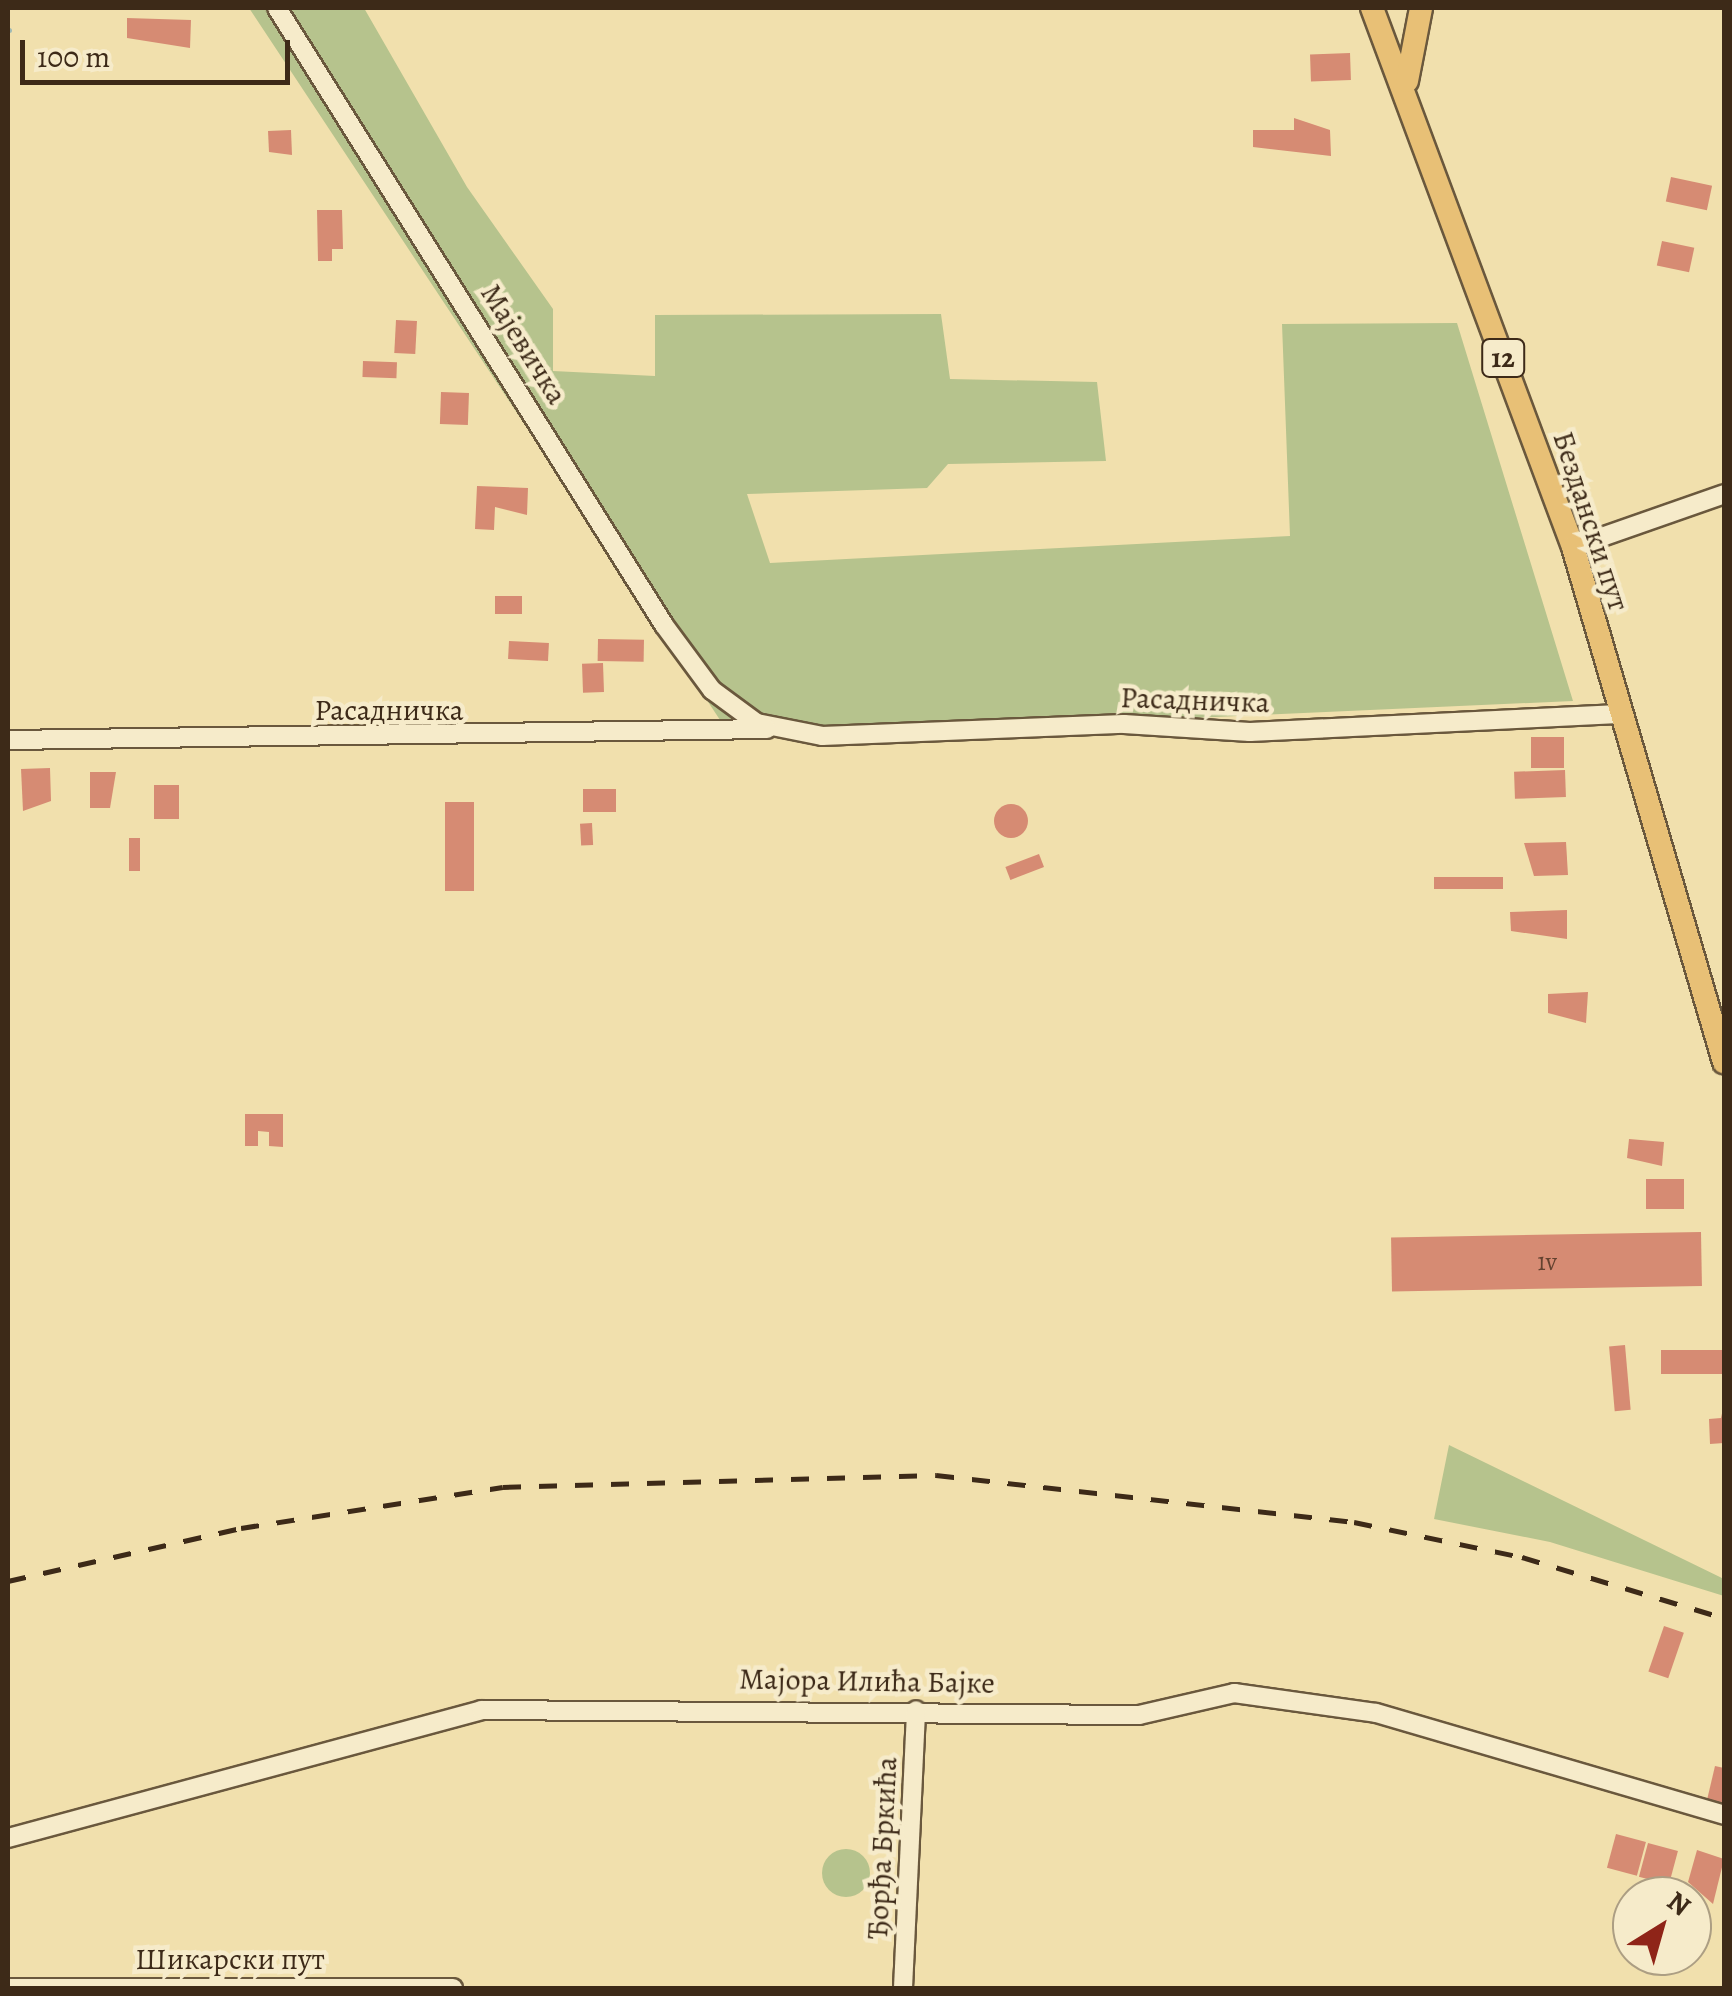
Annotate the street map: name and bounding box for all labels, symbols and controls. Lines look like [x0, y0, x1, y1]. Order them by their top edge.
scale bar [25, 20, 295, 82]
text: 100 m [37, 37, 110, 77]
street label: Мајевичка [473, 277, 575, 411]
road number: 12 [1480, 335, 1526, 381]
street label: Бездански пут [1545, 427, 1637, 615]
street label: Расадничка [1120, 679, 1270, 721]
street label: Расадничка [314, 692, 464, 728]
house number: 1v [1537, 1247, 1557, 1277]
street label: Мајора Илића Бајке [739, 1661, 995, 1701]
street label: Ђорђа Бркића [859, 1756, 905, 1940]
north arrow [1612, 1876, 1712, 1976]
text: N [1659, 1882, 1698, 1925]
street label: Шикарски пут [135, 1941, 325, 1977]

